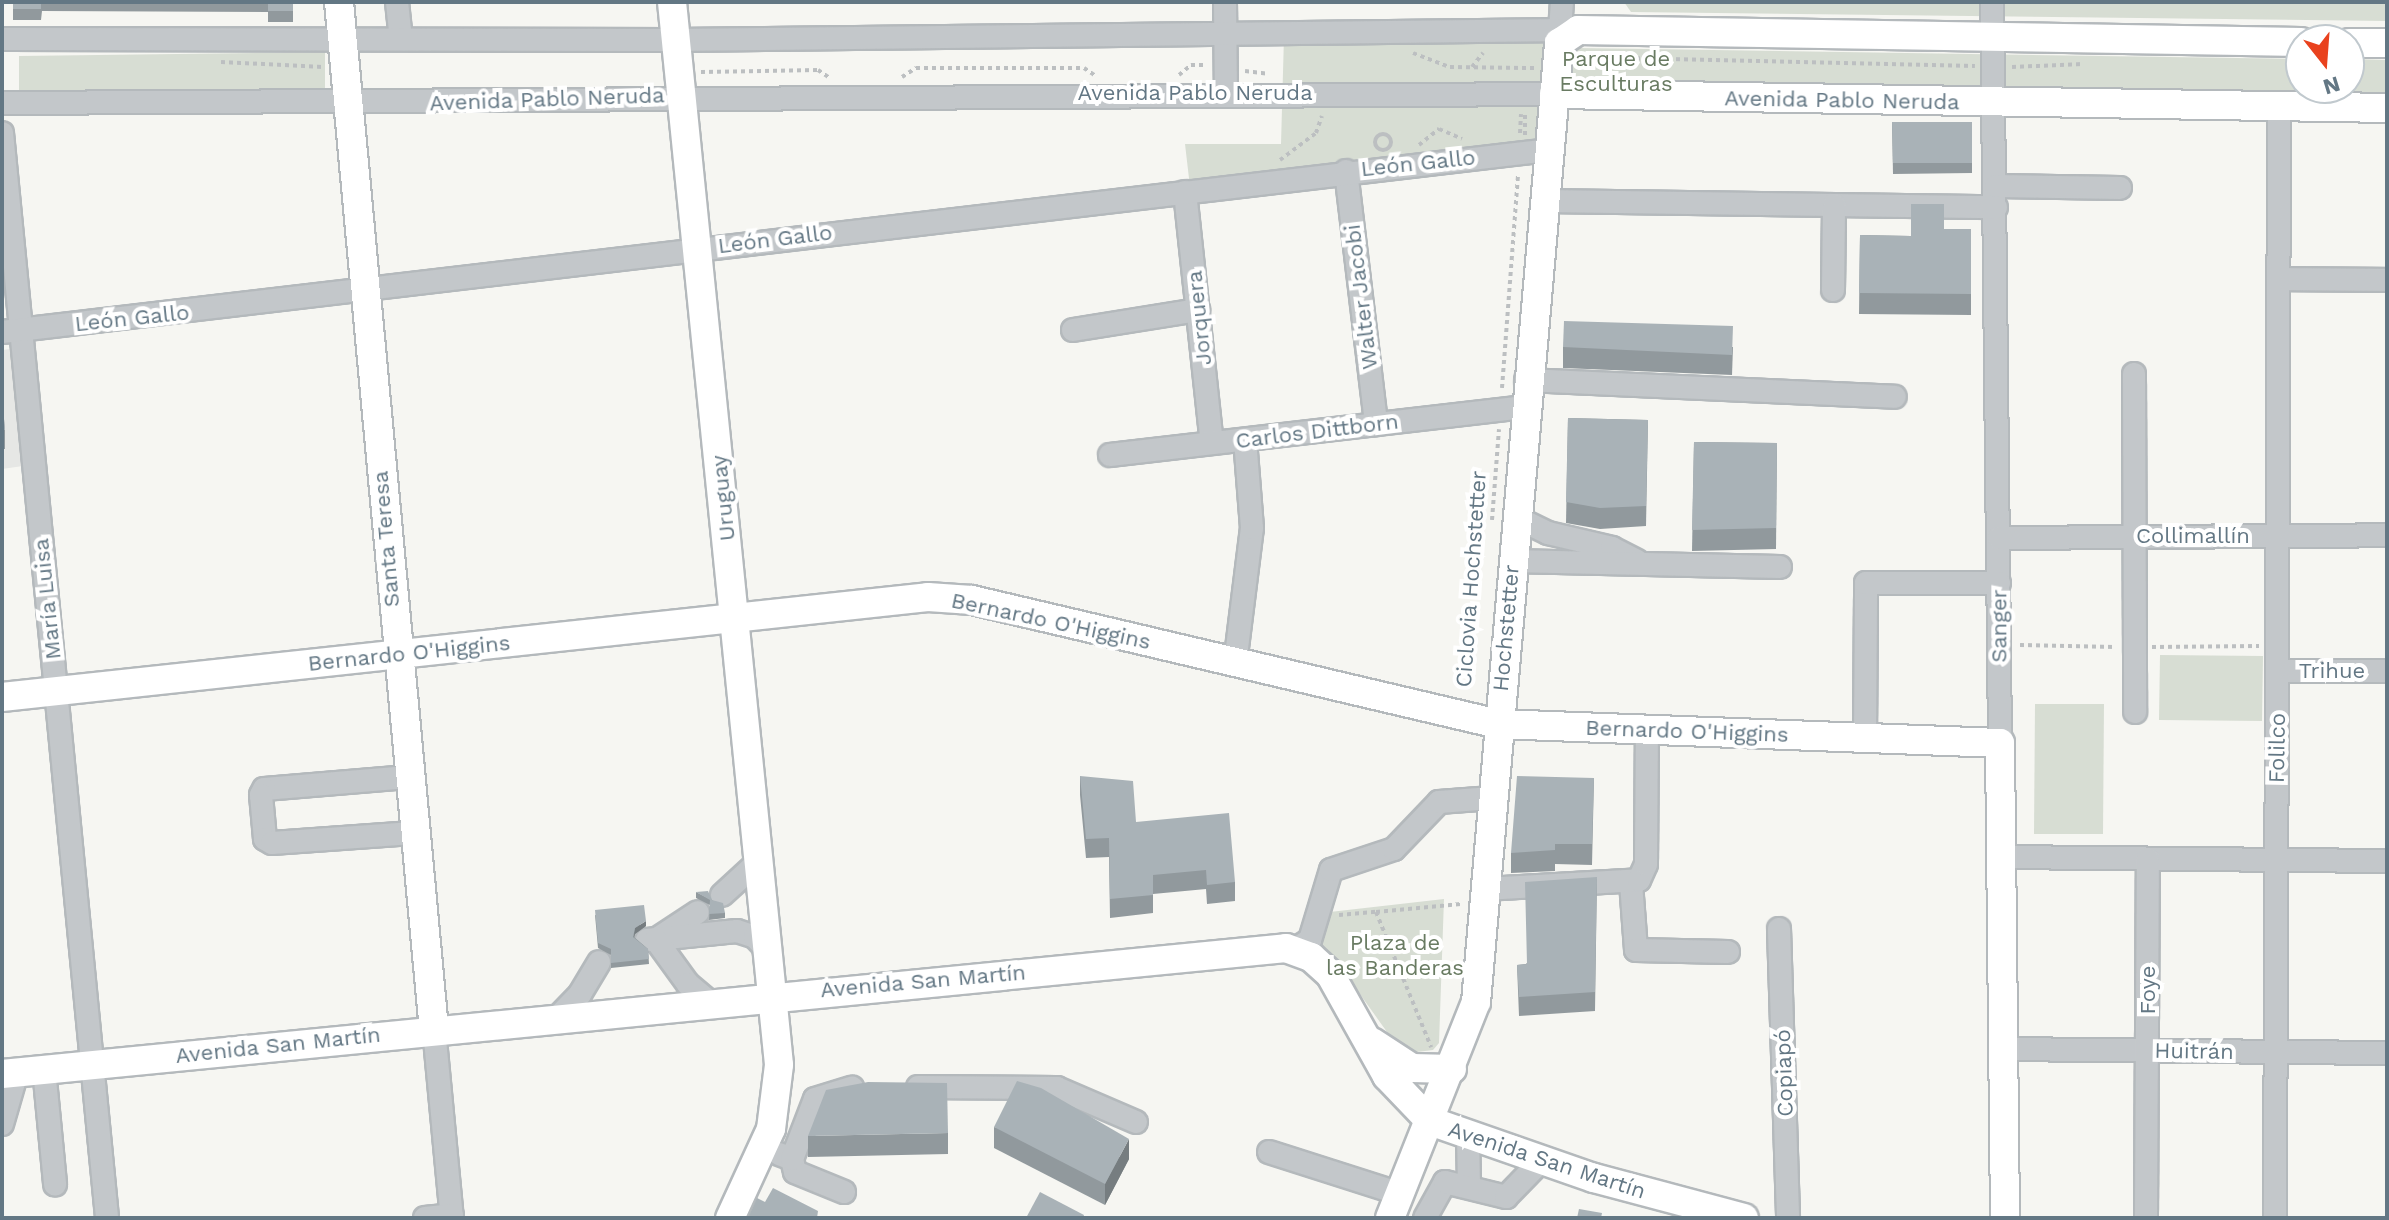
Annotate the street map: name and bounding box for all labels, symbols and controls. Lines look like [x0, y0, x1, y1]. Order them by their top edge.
north arrow [2285, 24, 2365, 104]
park label: Parque de Esculturas [1559, 45, 1673, 96]
text: N [2320, 71, 2343, 100]
street label: Avenida Pablo Neruda [1077, 80, 1313, 106]
street label: Avenida Pablo Neruda [429, 82, 665, 116]
street label: Avenida Pablo Neruda [1724, 85, 1960, 115]
street label: León Gallo [1359, 144, 1477, 182]
street label: León Gallo [716, 219, 834, 259]
street label: Walter Jacobi [1339, 222, 1383, 372]
street label: Jorquera [1181, 269, 1217, 367]
street label: León Gallo [73, 299, 191, 337]
street label: Carlos Dittborn [1234, 408, 1400, 454]
street label: Uruguay [705, 454, 741, 542]
street label: Santa Teresa [367, 469, 405, 609]
street label: Ciclovia Hochstetter [1450, 470, 1492, 688]
street label: Collimallín [2136, 523, 2250, 549]
street label: María Luisa [27, 537, 67, 661]
street label: Hochstetter [1487, 564, 1525, 692]
street label: Bernardo O'Higgins [949, 587, 1153, 655]
street label: Sanger [1986, 589, 2012, 663]
street label: Bernardo O'Higgins [307, 629, 511, 677]
street label: Trihue [2299, 658, 2365, 684]
street label: Folilco [2263, 713, 2291, 783]
street label: Bernardo O'Higgins [1585, 714, 1789, 748]
park label: Plaza de las Banderas [1326, 929, 1464, 980]
street label: Avenida San Martín [819, 959, 1027, 1003]
street label: Foye [2135, 965, 2161, 1015]
street label: Avenida San Martín [174, 1021, 382, 1069]
street label: Copiapó [1769, 1029, 1799, 1117]
street label: Huitrán [2154, 1037, 2234, 1065]
street label: Avenida San Martín [1445, 1116, 1649, 1204]

